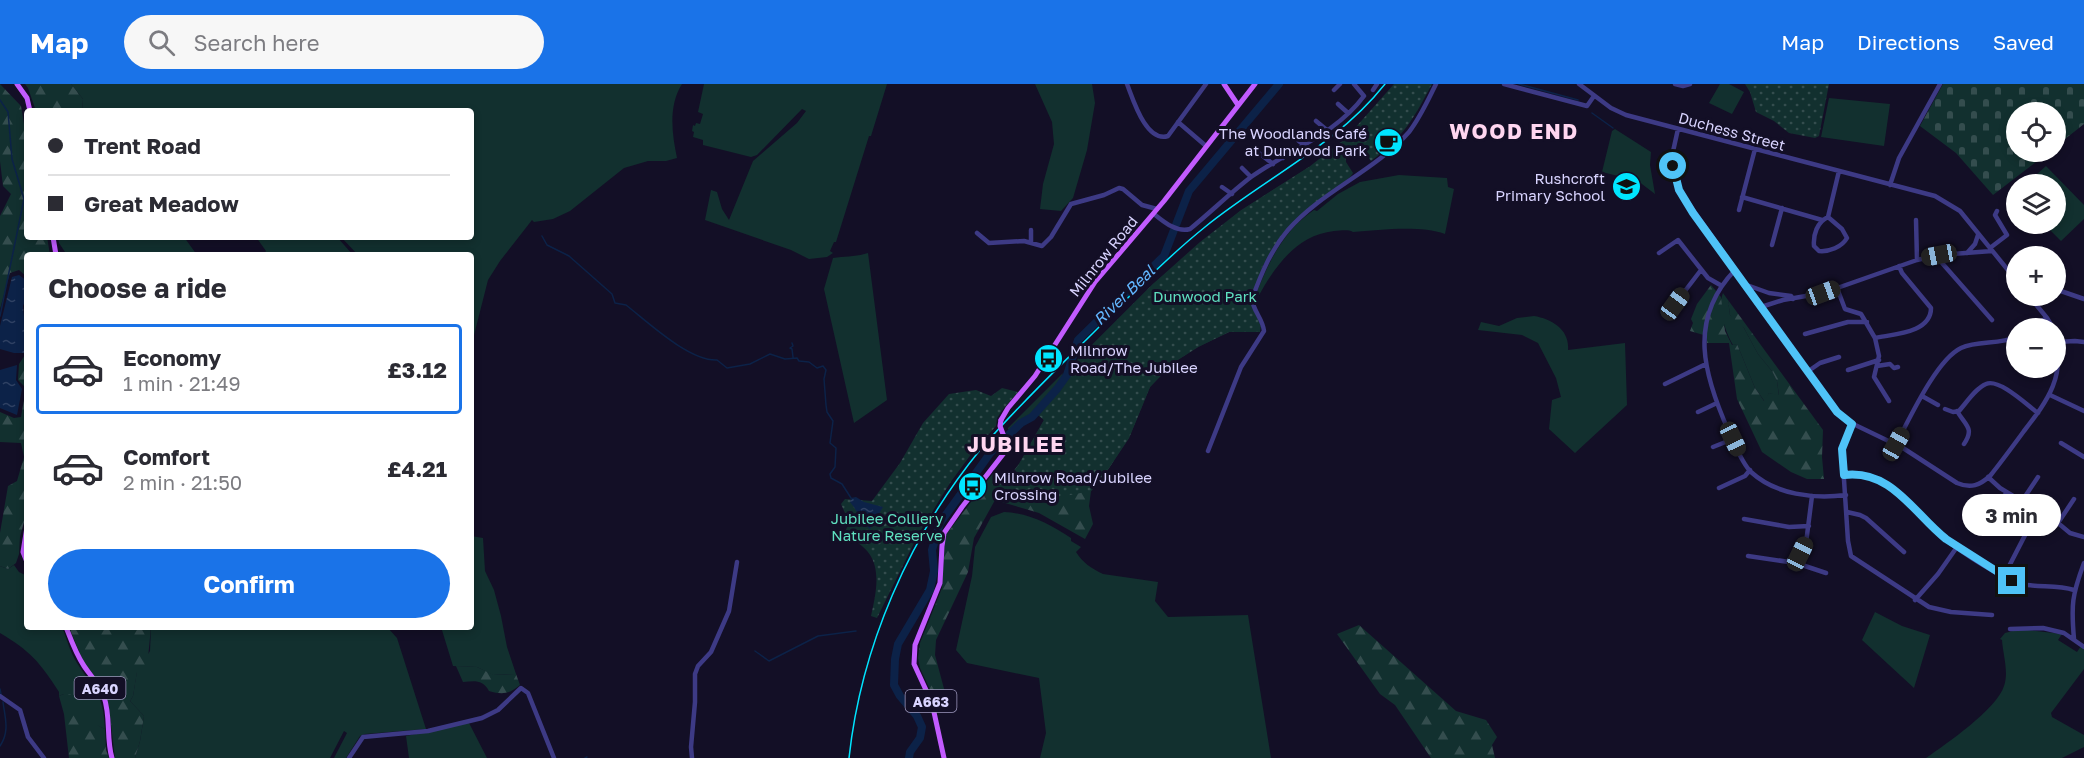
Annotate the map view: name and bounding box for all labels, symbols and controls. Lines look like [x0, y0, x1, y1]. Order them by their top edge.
search box [124, 15, 544, 69]
text: Map [30, 26, 88, 59]
icon: search [145, 26, 178, 59]
text: Search here [193, 29, 319, 56]
text: Map [1781, 29, 1824, 55]
text: Directions [1857, 29, 1960, 55]
text: Saved [1993, 29, 2054, 55]
map controls [2006, 102, 2066, 378]
button: locate [2006, 102, 2066, 162]
street label: Duchess Street [1677, 108, 1787, 154]
district label: WOOD END [1449, 118, 1579, 144]
place label: The Woodlands Café at Dunwood Park [1219, 124, 1368, 159]
cafe icon: The Woodlands Café at Dunwood Park [1372, 126, 1404, 158]
text: Trent Road [84, 132, 201, 159]
route start [1659, 152, 1686, 179]
place label: Rushcroft Primary School [1495, 169, 1605, 204]
school or university icon: Rushcroft Primary School [1610, 171, 1642, 203]
button: layers [2006, 174, 2066, 234]
text: Great Meadow [84, 190, 239, 217]
street label: Milnrow Road [1065, 212, 1141, 300]
car [1920, 243, 1958, 267]
button: + [2006, 246, 2066, 306]
water label: River Beal [1089, 260, 1159, 329]
text: Choose a ride [48, 272, 227, 304]
car [1803, 278, 1843, 308]
car [1657, 284, 1693, 324]
park label: Dunwood Park [1153, 287, 1258, 305]
button: − [2006, 318, 2066, 378]
place label: Milnrow Road/The Jubilee [1070, 341, 1198, 376]
icon: car [51, 342, 105, 396]
bus stop icon: Milnrow Road/The Jubilee [1033, 343, 1065, 375]
text: Economy [123, 344, 221, 371]
text: £3.12 [387, 356, 447, 383]
text: 1 min · 21:49 [123, 371, 241, 395]
car [1717, 419, 1749, 459]
car [1879, 424, 1913, 464]
district label: JUBILEE [967, 431, 1065, 457]
icon: car [51, 441, 105, 495]
text: Comfort [123, 443, 210, 470]
text: £4.21 [387, 455, 447, 482]
place label: Milnrow Road/Jubilee Crossing [994, 468, 1152, 503]
text: 2 min · 21:50 [123, 470, 242, 494]
bus stop icon: Milnrow Road/Jubilee Crossing [957, 470, 989, 502]
callout: 3 min [1962, 494, 2062, 536]
text: 3 min [1985, 503, 2038, 527]
park label: Jubilee Colliery Nature Reserve [831, 509, 944, 544]
car [1784, 534, 1816, 574]
button: Confirm [48, 549, 450, 618]
route end [1998, 567, 2025, 594]
road number: A640 [74, 677, 126, 699]
road number: A663 [906, 690, 956, 712]

